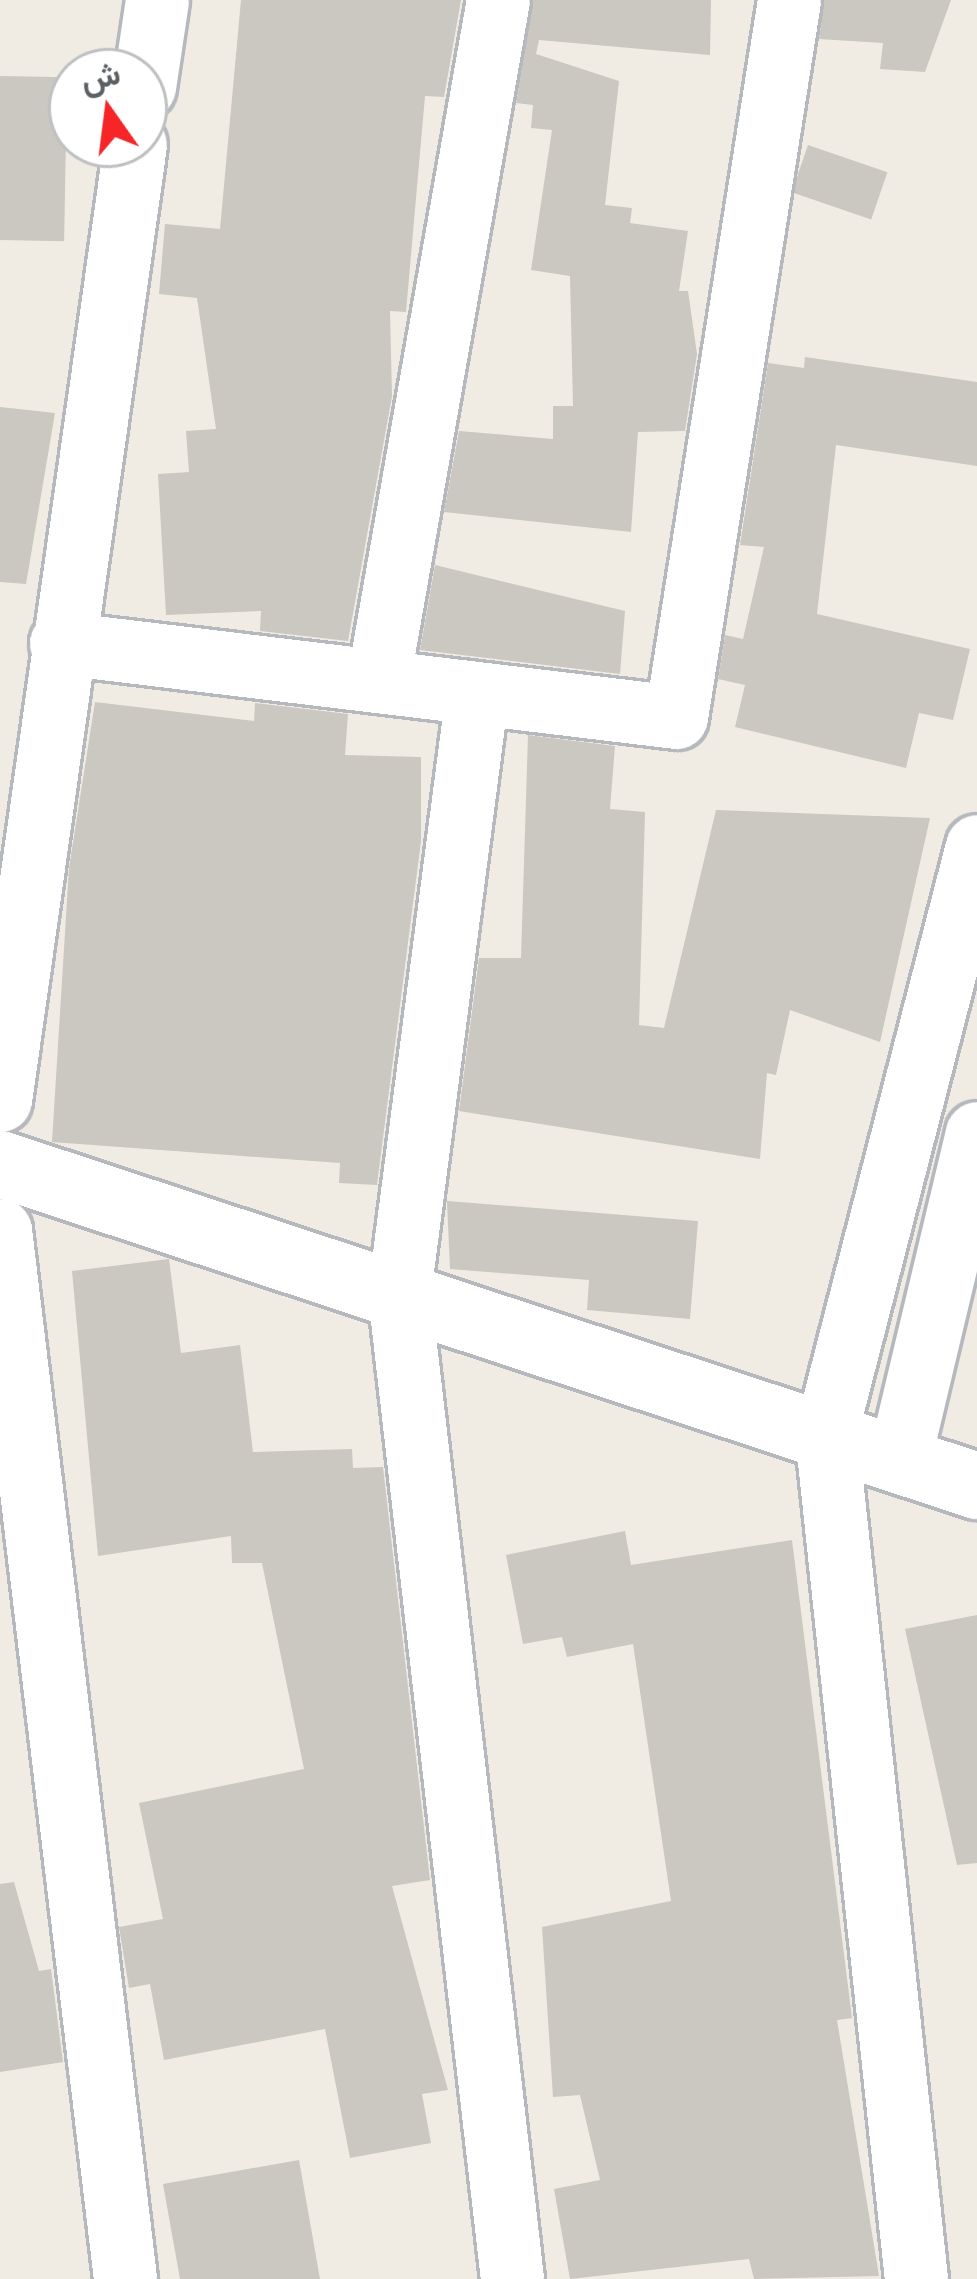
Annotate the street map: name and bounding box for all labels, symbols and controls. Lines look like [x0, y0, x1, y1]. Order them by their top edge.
north arrow [48, 48, 168, 168]
text: ش [75, 50, 124, 101]

